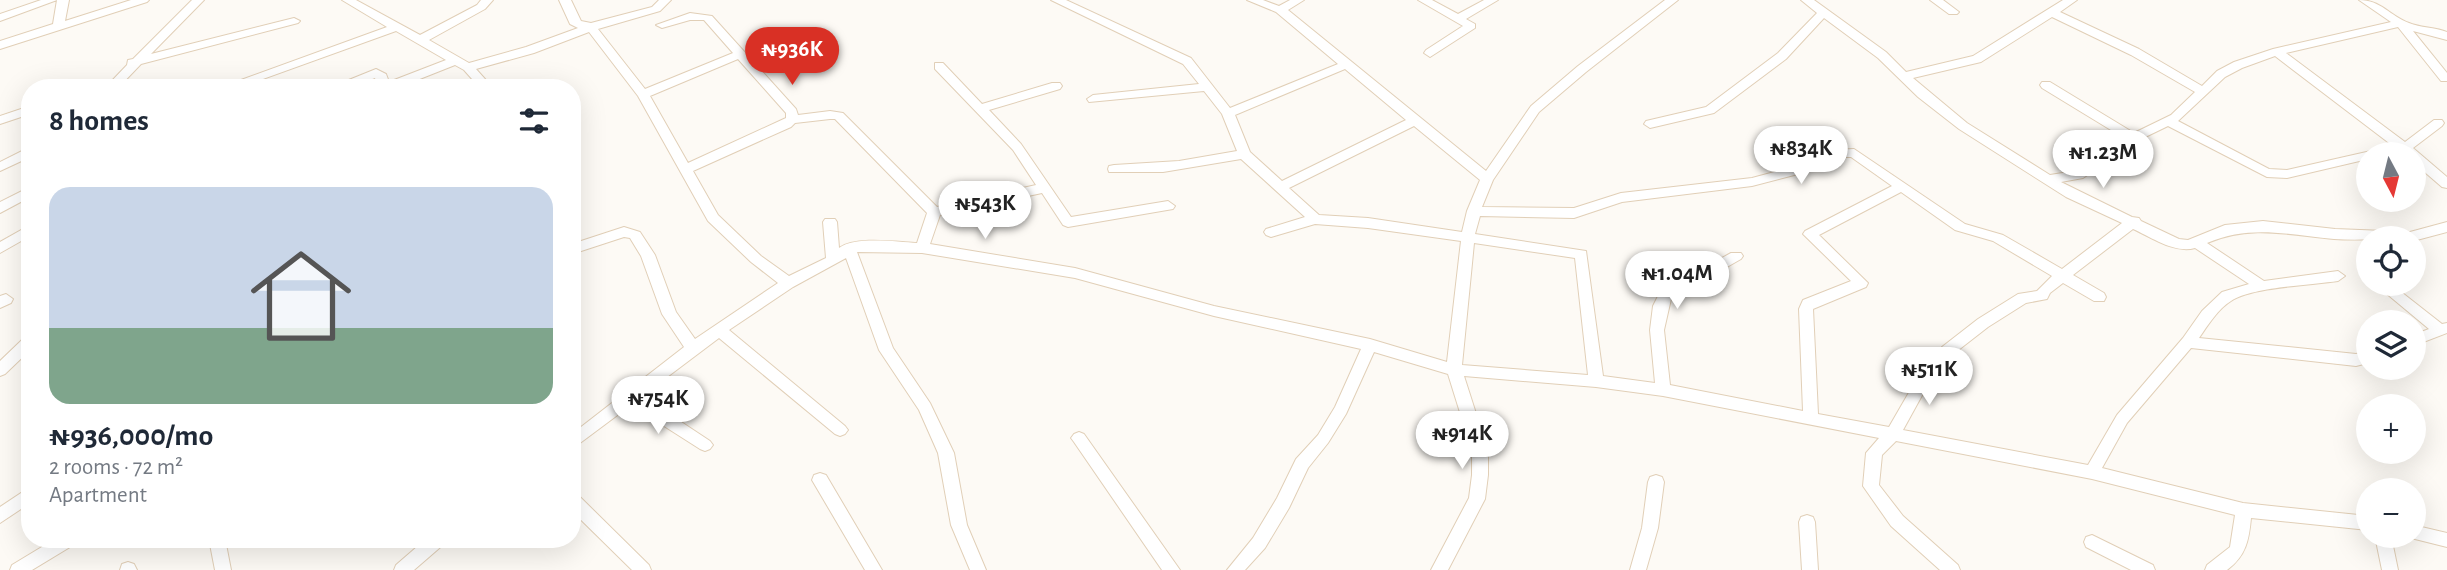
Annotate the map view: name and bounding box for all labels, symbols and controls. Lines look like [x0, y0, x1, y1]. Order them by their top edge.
pin: ₦936K [743, 28, 841, 87]
text: ₦936K [761, 38, 823, 61]
icon: filters [515, 102, 553, 140]
text: 8 homes [49, 106, 149, 136]
pin: ₦834K [1752, 127, 1850, 186]
pin: ₦1.23M [2046, 130, 2160, 190]
text: ₦834K [1770, 137, 1832, 160]
text: ₦1.23M [2069, 141, 2137, 164]
north arrow [2356, 142, 2426, 212]
map controls [2356, 142, 2426, 548]
pin: ₦543K [936, 182, 1034, 241]
text: ₦543K [954, 192, 1016, 215]
button: locate [2356, 226, 2426, 296]
icon: home [238, 233, 364, 359]
pin: ₦1.04M [1620, 252, 1734, 311]
text: ₦1.04M [1641, 262, 1713, 285]
button: layers [2356, 310, 2426, 380]
pin: ₦511K [1880, 348, 1978, 407]
text: ₦511K [1901, 358, 1957, 381]
pin: ₦754K [609, 376, 707, 436]
text: ₦754K [627, 387, 689, 410]
button: + [2356, 394, 2426, 464]
pin: ₦914K [1413, 412, 1511, 471]
text: ₦936,000/mo [49, 421, 213, 451]
text: ₦914K [1432, 422, 1492, 445]
text: 2 rooms · 72 m² [49, 456, 183, 479]
button: − [2356, 478, 2426, 548]
text: Apartment [49, 484, 147, 507]

